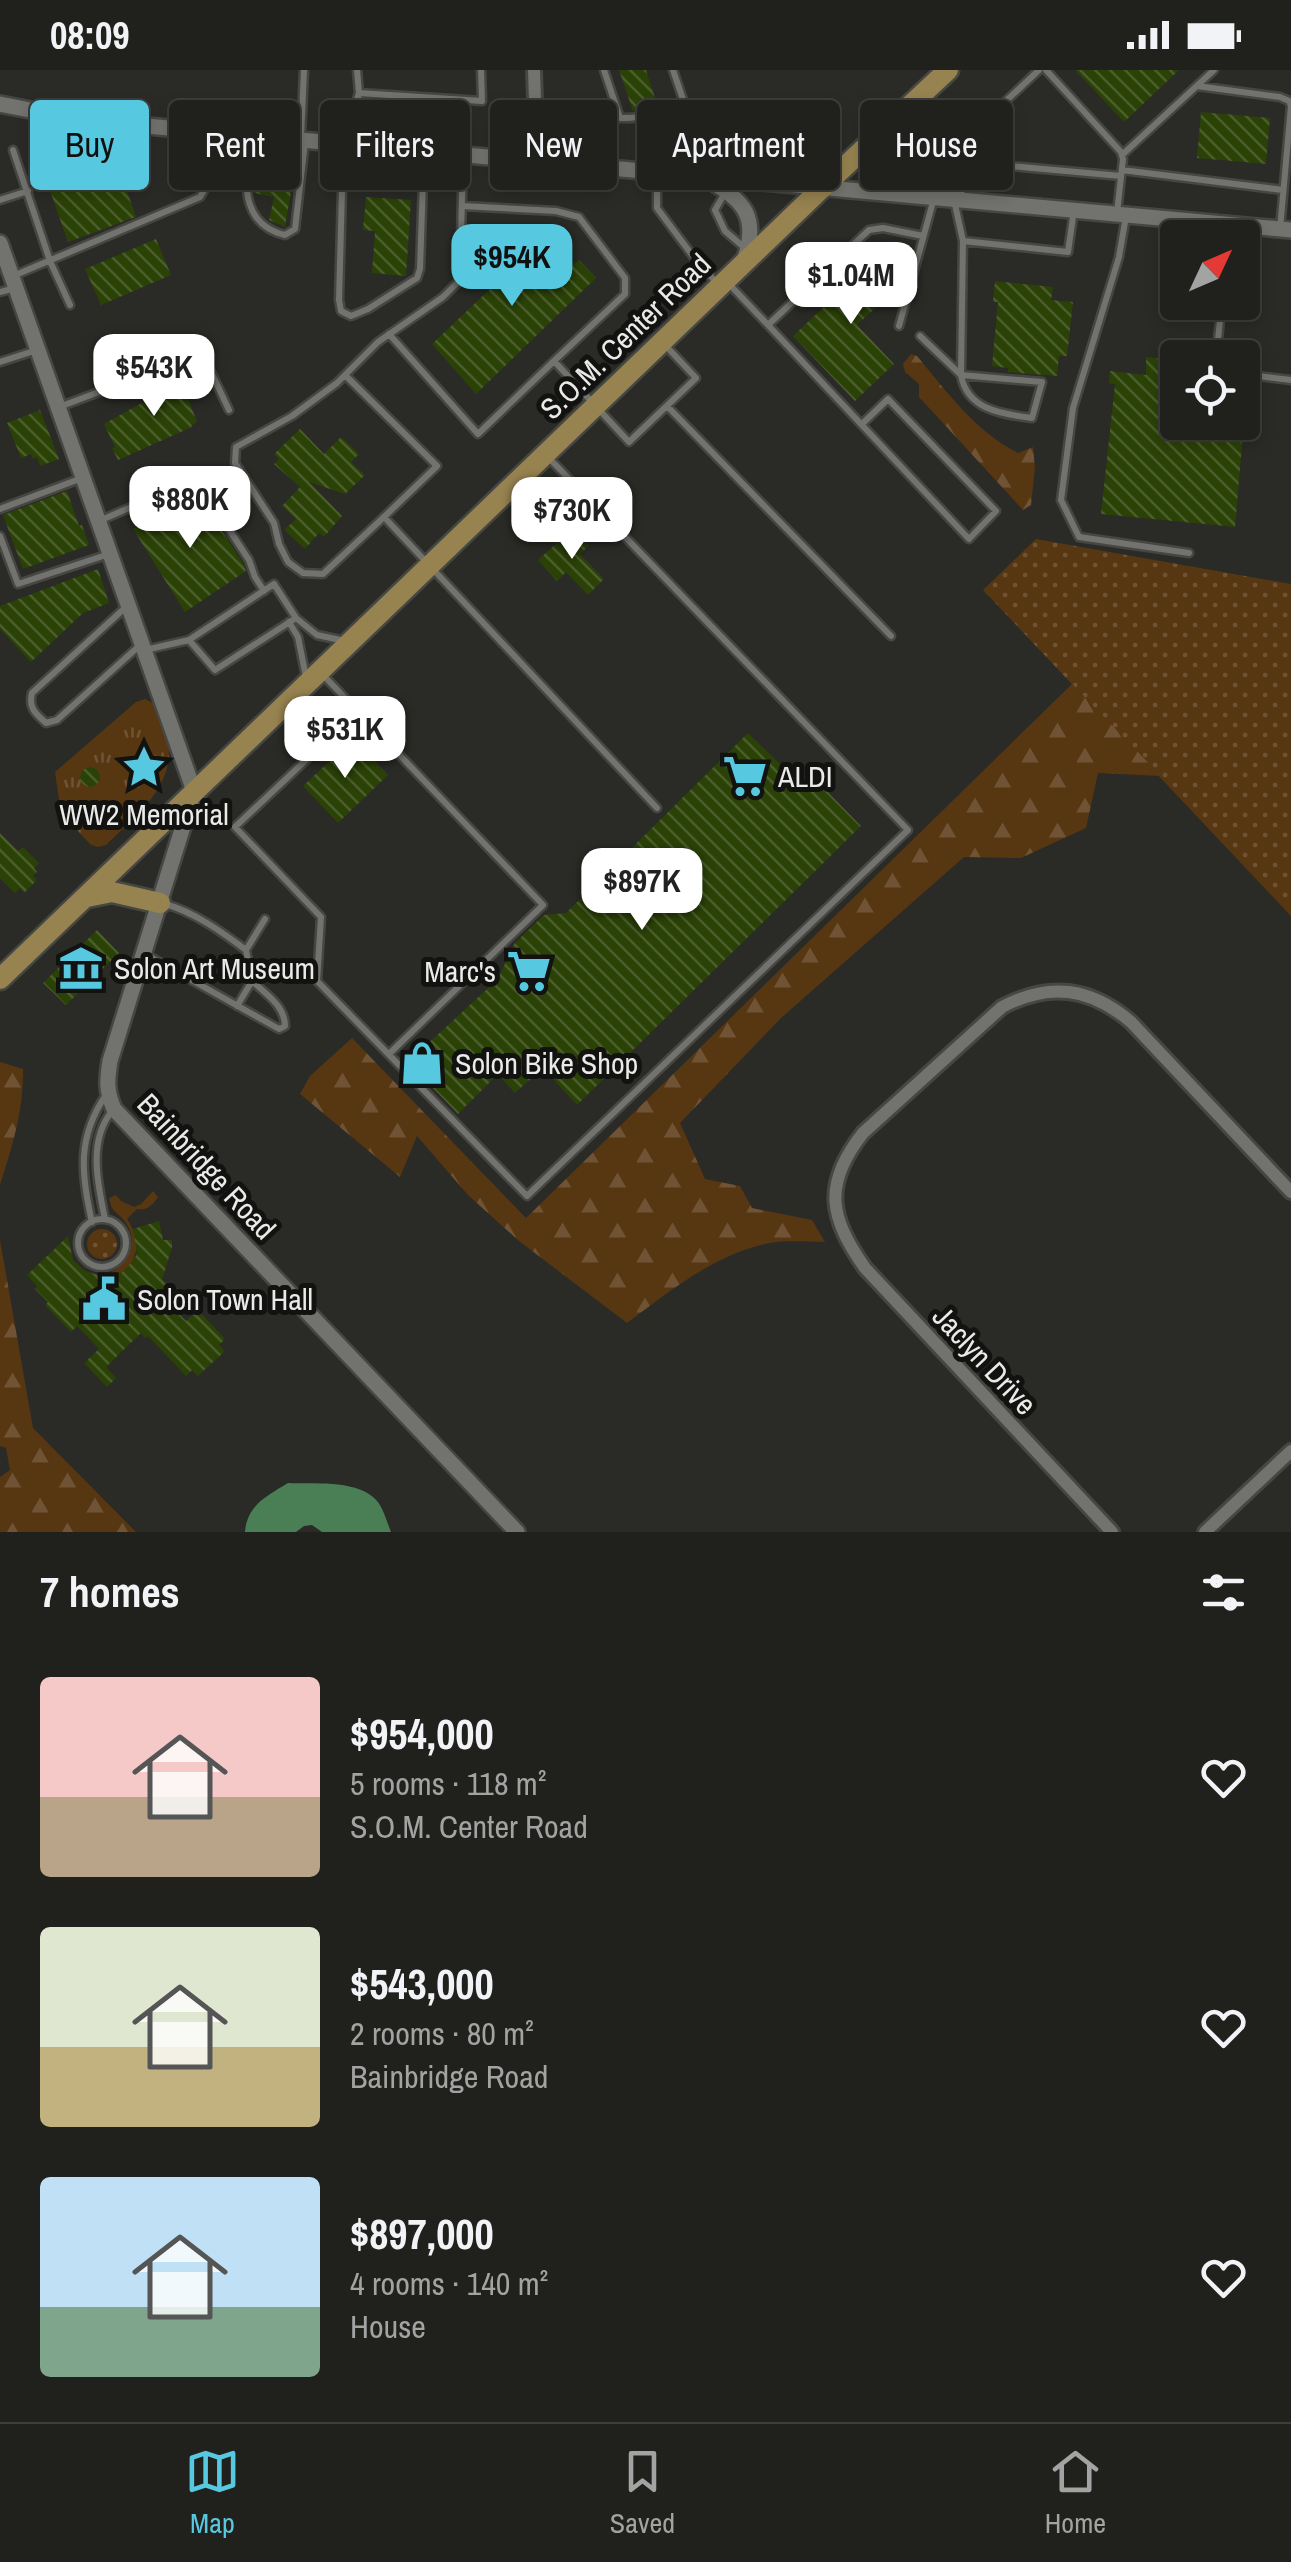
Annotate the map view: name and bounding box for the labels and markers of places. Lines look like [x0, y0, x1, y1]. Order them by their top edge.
pin: $954K [442, 224, 582, 309]
pin: $1.04M [770, 242, 932, 327]
pin: $543K [84, 334, 224, 419]
pin: $880K [120, 466, 260, 551]
pin: $730K [502, 477, 642, 562]
pin: $531K [275, 696, 415, 781]
place icon: WW2 Memorial [120, 743, 168, 791]
supermarket icon: ALDI [721, 752, 769, 800]
place label: ALDI [777, 756, 833, 796]
place label: WW2 Memorial [59, 794, 229, 834]
pin: $897K [572, 848, 712, 933]
museum icon: Solon Art Museum [57, 944, 105, 992]
supermarket icon: Marc's [505, 947, 553, 995]
place label: Solon Art Museum [114, 948, 315, 988]
place label: Marc's [424, 951, 496, 991]
shop icon: Solon Bike Shop [398, 1039, 446, 1087]
place label: Solon Bike Shop [455, 1043, 638, 1083]
public building icon: Solon Town Hall [80, 1275, 128, 1323]
place label: Solon Town Hall [137, 1279, 313, 1319]

